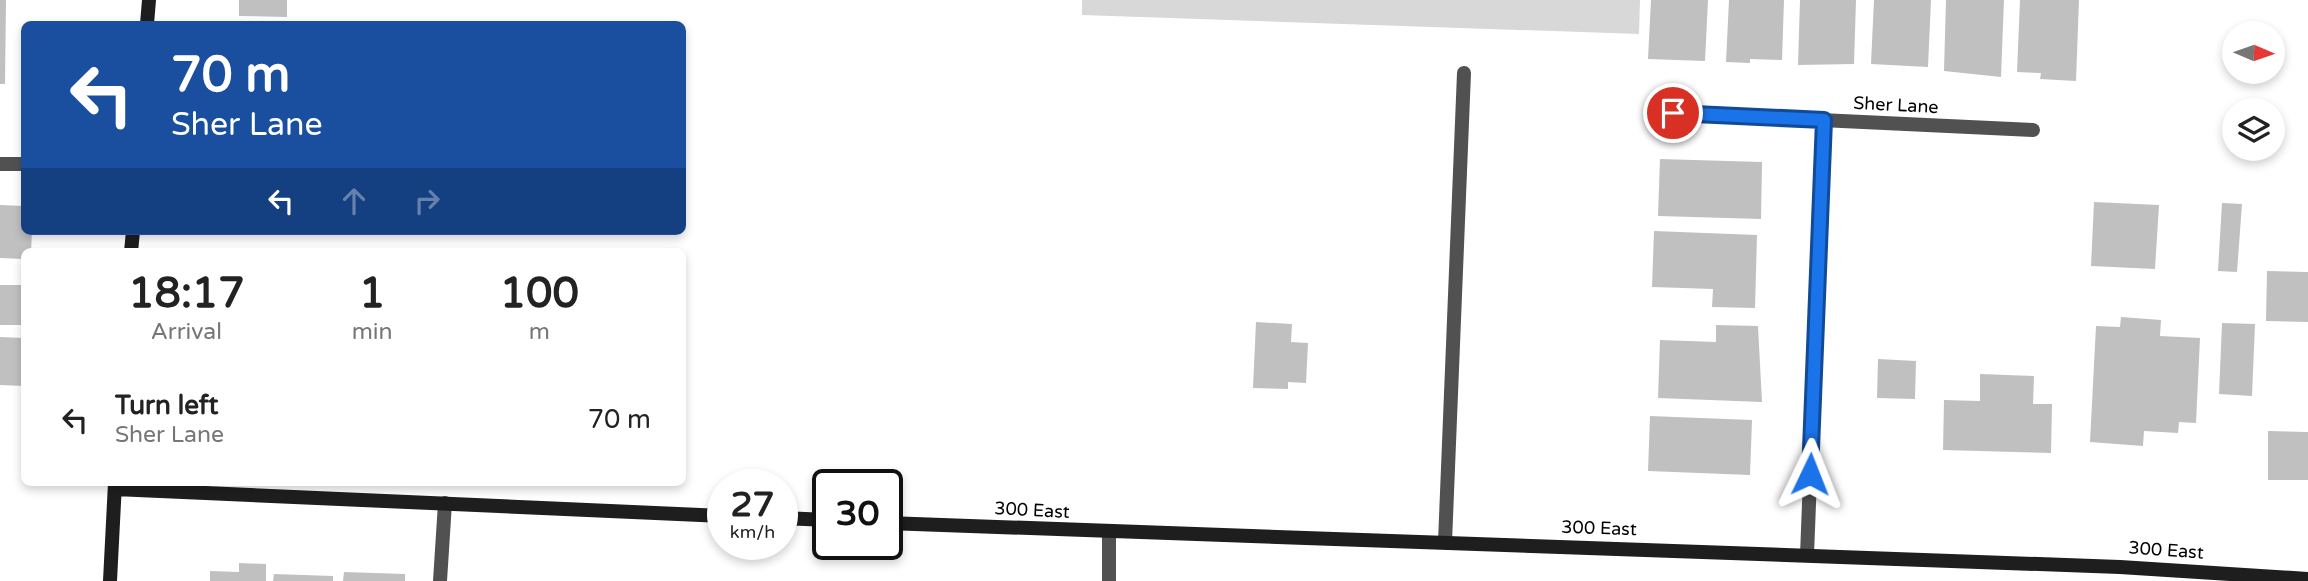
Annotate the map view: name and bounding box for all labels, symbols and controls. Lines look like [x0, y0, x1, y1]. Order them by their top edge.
north arrow [2222, 21, 2286, 84]
map controls [2222, 21, 2285, 161]
text: 70 m [171, 46, 290, 105]
icon: left [56, 49, 147, 140]
pin [1643, 83, 1703, 143]
street label: Sher Lane [1853, 92, 1939, 118]
icon: arrive [1654, 94, 1692, 132]
button: layers [2222, 98, 2285, 161]
text: Sher Lane [171, 106, 323, 144]
icon: left [262, 182, 300, 220]
icon: ahead [335, 182, 373, 220]
icon: right [408, 182, 446, 220]
text: 18:17 [128, 268, 245, 319]
text: 1 [359, 268, 385, 319]
text: 100 [500, 268, 579, 319]
text: Arrival [151, 318, 222, 346]
text: min [352, 318, 393, 346]
text: m [529, 318, 550, 346]
text: Turn left [115, 390, 218, 421]
icon: left [56, 401, 94, 439]
text: 70 m [588, 404, 651, 435]
text: Sher Lane [115, 421, 224, 449]
position arrow [1773, 437, 1847, 511]
speed limit sign: 30 [812, 469, 903, 560]
text: 27 [731, 484, 774, 526]
street label: 300 East [994, 497, 1070, 523]
street label: 300 East [1561, 516, 1637, 540]
text: km/h [730, 521, 775, 543]
street label: 300 East [2128, 536, 2205, 564]

